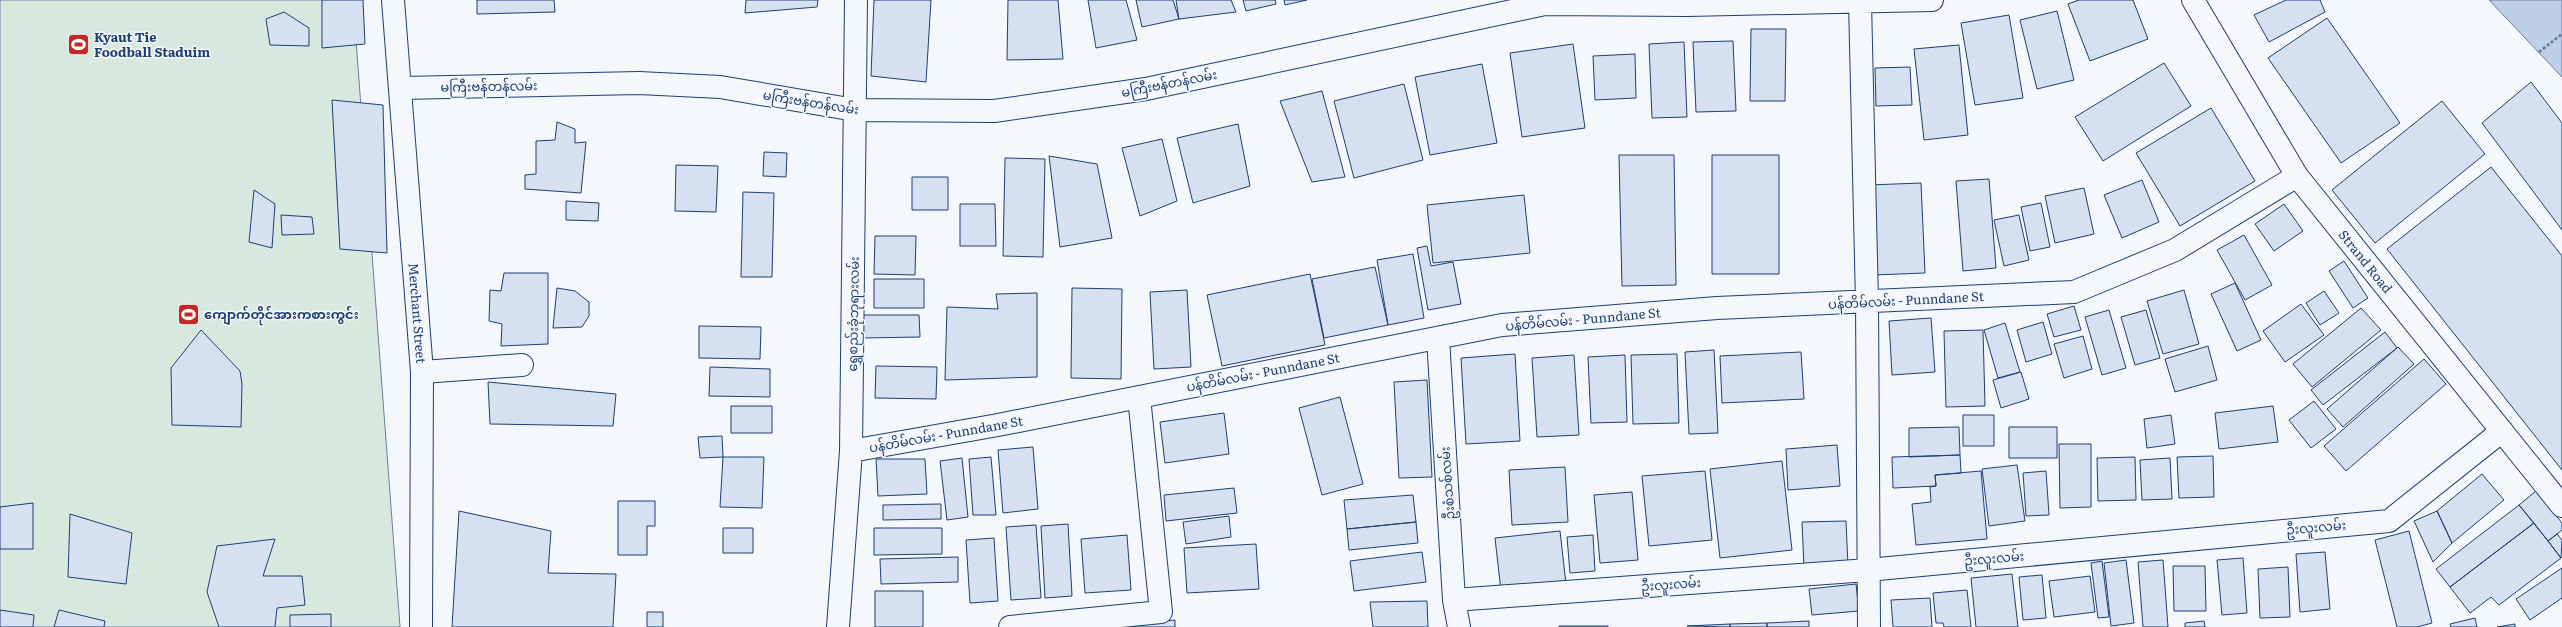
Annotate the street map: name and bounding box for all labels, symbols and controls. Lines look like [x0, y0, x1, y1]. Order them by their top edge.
place label: Kyaut Tie Foodball Staduim [94, 27, 210, 61]
sports icon: Kyaut Tie Foodball Staduim [65, 31, 91, 57]
street label: မကြီးဗန်တန်လမ်း [1119, 64, 1219, 103]
street label: မကြီးဗန်တန်လမ်း [440, 75, 538, 98]
street label: မကြီးဗန်တန်လမ်း [761, 85, 860, 120]
street label: Strand Road [2335, 225, 2397, 297]
street label: ရွှေစည်းခုံဘုရားလမ်း [842, 256, 865, 372]
street label: Merchant Street [405, 262, 431, 365]
street label: ပန်တိမ်လမ်း - Punndane St [1828, 286, 1985, 315]
sports icon: ကျောက်တိုင်အားကစားကွင်း [175, 301, 201, 327]
street label: ပန်တိမ်လမ်း - Punndane St [1504, 302, 1662, 337]
place label: ကျောက်တိုင်အားကစားကွင်း [204, 304, 359, 326]
street label: ပန်တိမ်လမ်း - Punndane St [1185, 347, 1342, 398]
street label: ပန်တိမ်လမ်း - Punndane St [867, 410, 1025, 458]
street label: ဦးစံသစ်လမ်း [1434, 446, 1461, 520]
street label: ဦးလူးလမ်း [2285, 514, 2347, 541]
street label: ဦးလူးလမ်း [1963, 545, 2025, 572]
street label: ဦးလူးလမ်း [1640, 572, 1702, 597]

